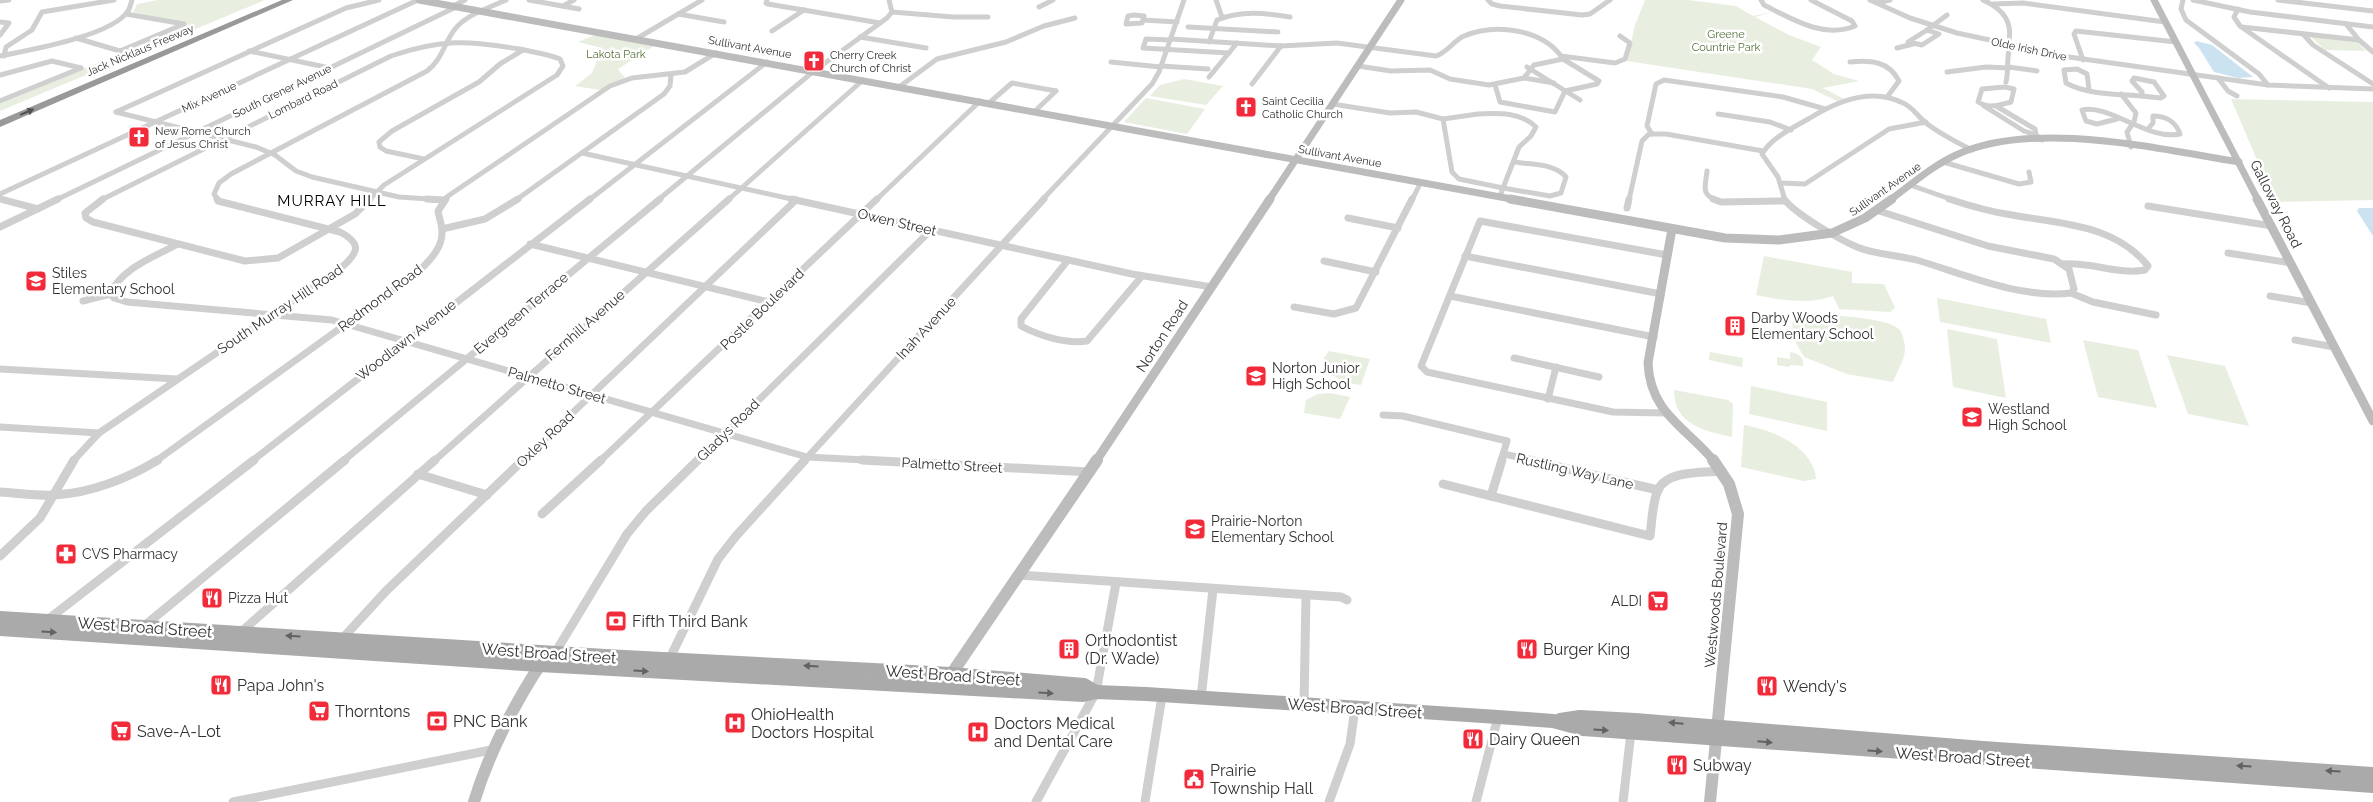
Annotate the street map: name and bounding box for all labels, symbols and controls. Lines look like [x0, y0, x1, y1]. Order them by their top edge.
street label: Jack Nicklaus Freeway [85, 22, 196, 79]
park label: Greene Countrie Park [1692, 28, 1760, 54]
street label: Sullivant Avenue [707, 34, 793, 61]
street label: Olde Irish Drive [1990, 35, 2068, 64]
park label: Lakota Park [586, 48, 646, 61]
church icon: Cherry Creek Church of Christ [802, 49, 826, 73]
place label: Cherry Creek Church of Christ [830, 49, 912, 75]
street label: South Grener Avenue [231, 62, 334, 121]
street label: Lombard Road [266, 77, 340, 122]
street label: Mix Avenue [180, 79, 239, 116]
church icon: Saint Cecilia Catholic Church [1234, 95, 1258, 119]
place label: Saint Cecilia Catholic Church [1262, 95, 1343, 121]
one-way arrow [20, 108, 34, 116]
church icon: New Rome Church of Jesus Christ [127, 125, 151, 149]
place label: New Rome Church of Jesus Christ [155, 125, 251, 151]
street label: Sullivant Avenue [1297, 143, 1383, 170]
street label: Galloway Road [2247, 157, 2305, 251]
street label: Sullivant Avenue [1847, 160, 1924, 219]
district label: MURRAY HILL [277, 192, 387, 210]
street label: Owen Street [856, 205, 938, 239]
street label: South Murray Hill Road [214, 261, 346, 357]
street label: Redmond Road [335, 261, 425, 335]
place label: Stiles Elementary School [52, 265, 175, 297]
street label: Postle Boulevard [717, 265, 807, 353]
school or university icon: Stiles Elementary School [24, 269, 48, 293]
street label: Evergreen Terrace [471, 269, 571, 357]
street label: Fernhill Avenue [542, 286, 628, 364]
street label: Inah Avenue [893, 293, 959, 363]
street label: Woodlawn Avenue [353, 296, 459, 384]
street label: Norton Road [1133, 297, 1191, 375]
place label: Darby Woods Elementary School [1751, 310, 1874, 342]
building icon: Darby Woods Elementary School [1723, 314, 1747, 338]
place label: Norton Junior High School [1272, 360, 1360, 392]
street label: Palmetto Street [506, 363, 608, 407]
school or university icon: Norton Junior High School [1244, 364, 1268, 388]
street label: Gladys Road [694, 396, 762, 464]
place label: Westland High School [1988, 401, 2067, 433]
school or university icon: Westland High School [1960, 405, 1984, 429]
street label: Oxley Road [513, 408, 577, 470]
street label: Rustling Way Lane [1515, 450, 1635, 492]
street label: Palmetto Street [901, 454, 1003, 476]
place label: Prairie-Norton Elementary School [1211, 513, 1334, 545]
school or university icon: Prairie-Norton Elementary School [1183, 517, 1207, 541]
street label: Westwoods Boulevard [1702, 521, 1730, 669]
pharmacy icon: CVS Pharmacy [54, 542, 78, 566]
place label: CVS Pharmacy [82, 546, 178, 562]
restaurant icon: Pizza Hut [200, 586, 224, 610]
supermarket icon: ALDI [1646, 589, 1670, 613]
place label: Pizza Hut [228, 590, 288, 606]
place label: ALDI [1611, 593, 1642, 609]
bank icon: Fifth Third Bank [604, 609, 628, 633]
place label: Fifth Third Bank [632, 612, 748, 631]
street label: West Broad Street [77, 613, 214, 642]
one-way arrow [41, 629, 57, 637]
place label: Orthodontist (Dr. Wade) [1085, 631, 1178, 668]
one-way arrow [285, 632, 301, 640]
building icon: Orthodontist (Dr. Wade) [1057, 637, 1081, 661]
restaurant icon: Burger King [1515, 637, 1539, 661]
street label: West Broad Street [481, 639, 618, 668]
place label: Burger King [1543, 640, 1630, 659]
street label: West Broad Street [885, 661, 1022, 690]
one-way arrow [802, 662, 818, 670]
one-way arrow [634, 667, 650, 675]
restaurant icon: Papa John's [209, 673, 233, 697]
restaurant icon: Wendy's [1755, 674, 1779, 698]
place label: Papa John's [237, 676, 324, 695]
place label: Wendy's [1783, 677, 1847, 696]
one-way arrow [1039, 690, 1055, 698]
street label: West Broad Street [1287, 694, 1424, 723]
supermarket icon: Thorntons [307, 699, 331, 723]
place label: Thorntons [335, 702, 411, 721]
place label: OhioHealth Doctors Hospital [751, 705, 874, 742]
bank icon: PNC Bank [425, 709, 449, 733]
hospital icon: OhioHealth Doctors Hospital [723, 711, 747, 735]
place label: PNC Bank [453, 712, 528, 731]
place label: Doctors Medical and Dental Care [994, 714, 1115, 751]
supermarket icon: Save-A-Lot [109, 719, 133, 743]
one-way arrow [1668, 719, 1684, 727]
hospital icon: Doctors Medical and Dental Care [966, 720, 990, 744]
place label: Save-A-Lot [137, 722, 222, 741]
one-way arrow [1593, 726, 1609, 734]
restaurant icon: Dairy Queen [1461, 727, 1485, 751]
place label: Dairy Queen [1489, 730, 1580, 749]
one-way arrow [1757, 738, 1773, 746]
street label: West Broad Street [1895, 743, 2032, 772]
one-way arrow [1868, 748, 1884, 756]
restaurant icon: Subway [1665, 753, 1689, 777]
place label: Subway [1693, 756, 1752, 775]
place label: Prairie Township Hall [1210, 761, 1314, 798]
one-way arrow [2235, 761, 2251, 769]
public building icon: Prairie Township Hall [1182, 767, 1206, 791]
one-way arrow [2324, 767, 2340, 775]

